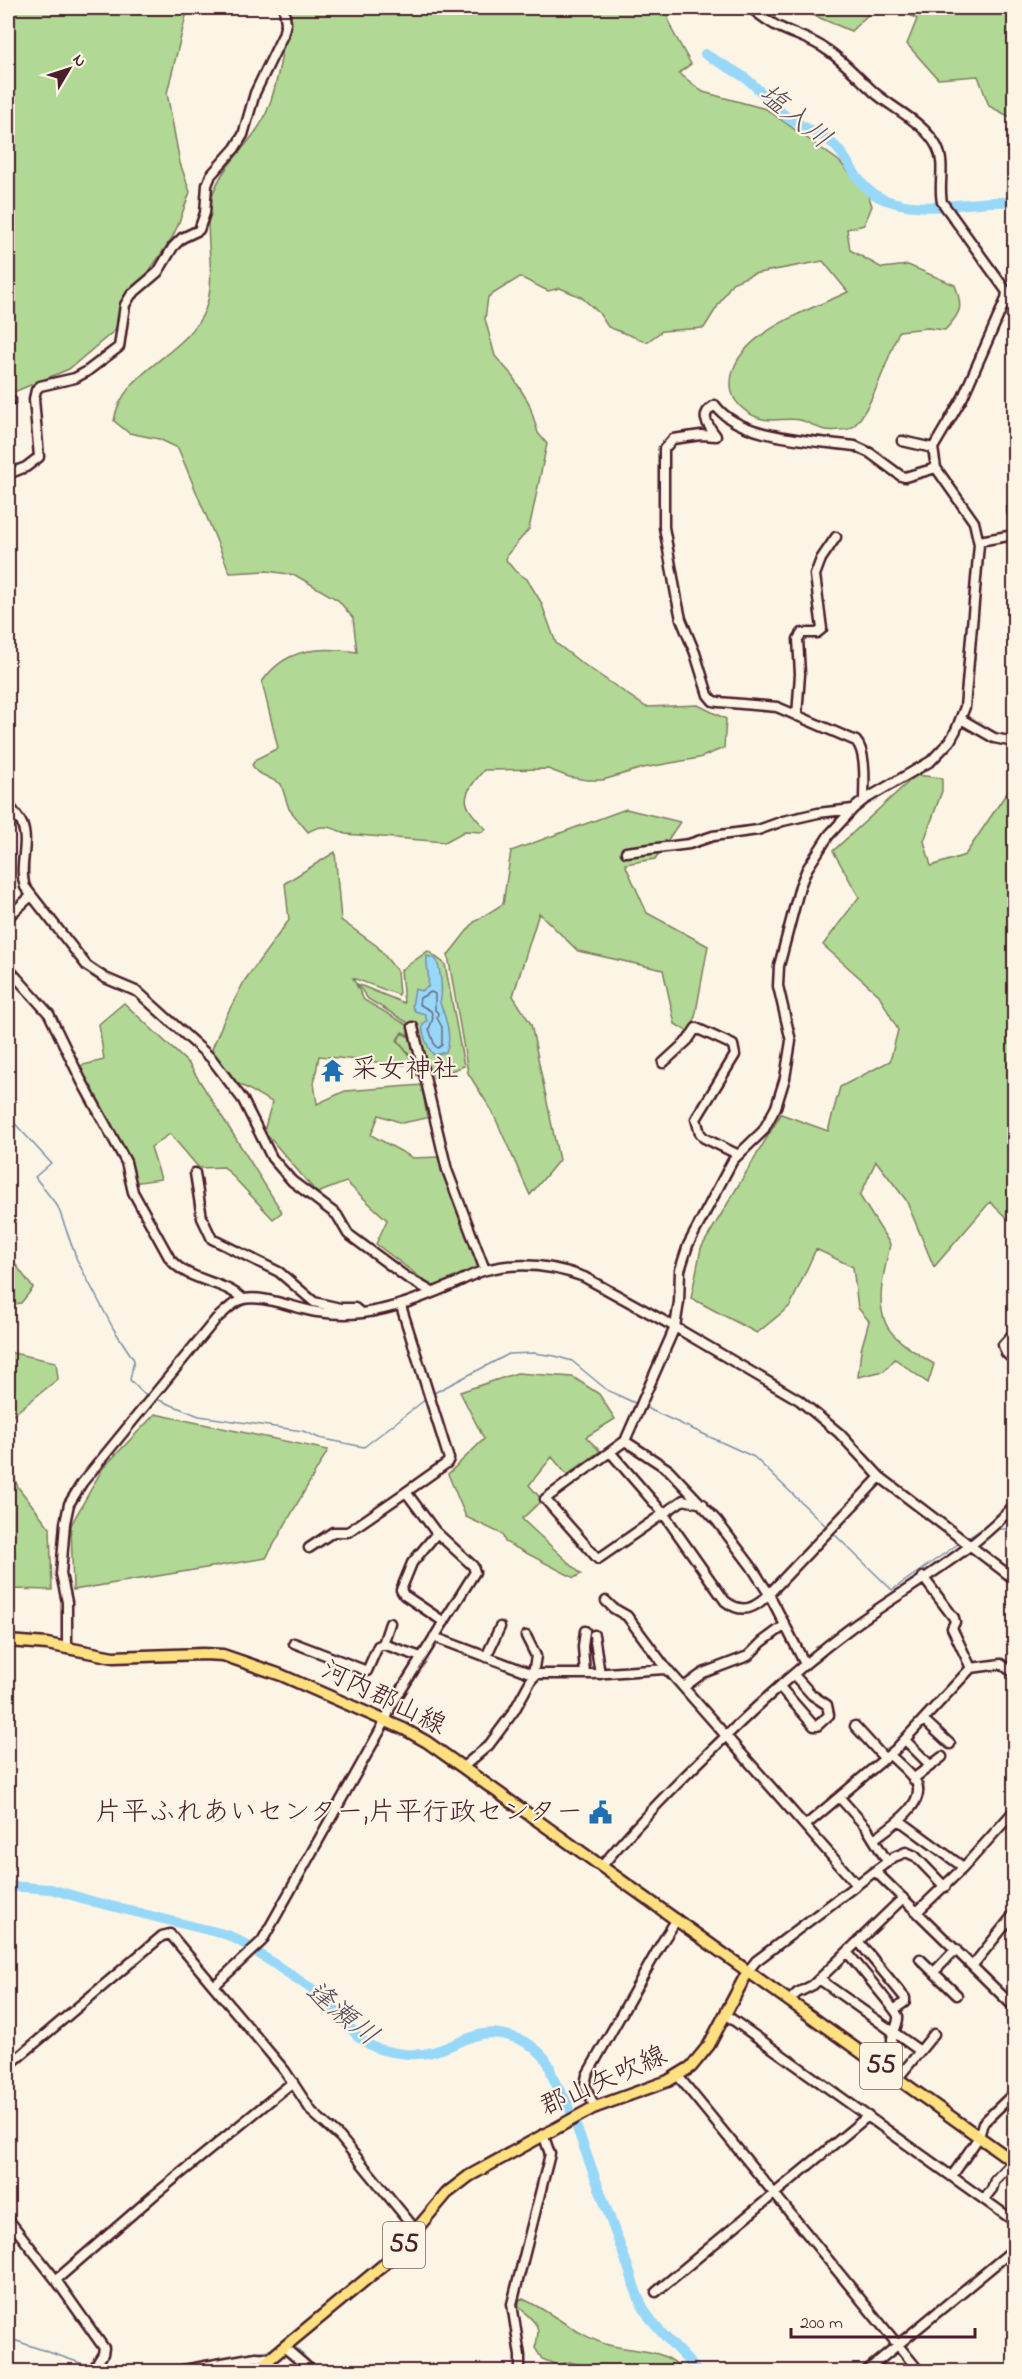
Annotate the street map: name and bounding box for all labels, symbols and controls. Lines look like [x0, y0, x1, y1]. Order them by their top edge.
north arrow [39, 39, 99, 99]
text: N [66, 49, 92, 73]
water label: 塩入川 [748, 76, 840, 160]
place label: 采女神社 [351, 1051, 459, 1090]
temple icon: 采女神社 [320, 1057, 346, 1083]
street label: 河内郡山線 [314, 1652, 452, 1746]
place label: 片平ふれあいセンター,片平行政センター [95, 1794, 583, 1833]
public building icon: 片平ふれあいセンター,片平行政センター [588, 1800, 614, 1826]
water label: 逢瀬川 [295, 1973, 387, 2057]
street label: 郡山矢吹線 [534, 2037, 674, 2127]
road number: 55 [860, 2043, 902, 2089]
road number: 55 [383, 2222, 425, 2268]
scale bar [791, 2301, 976, 2339]
text: 200 m [800, 2311, 843, 2337]

